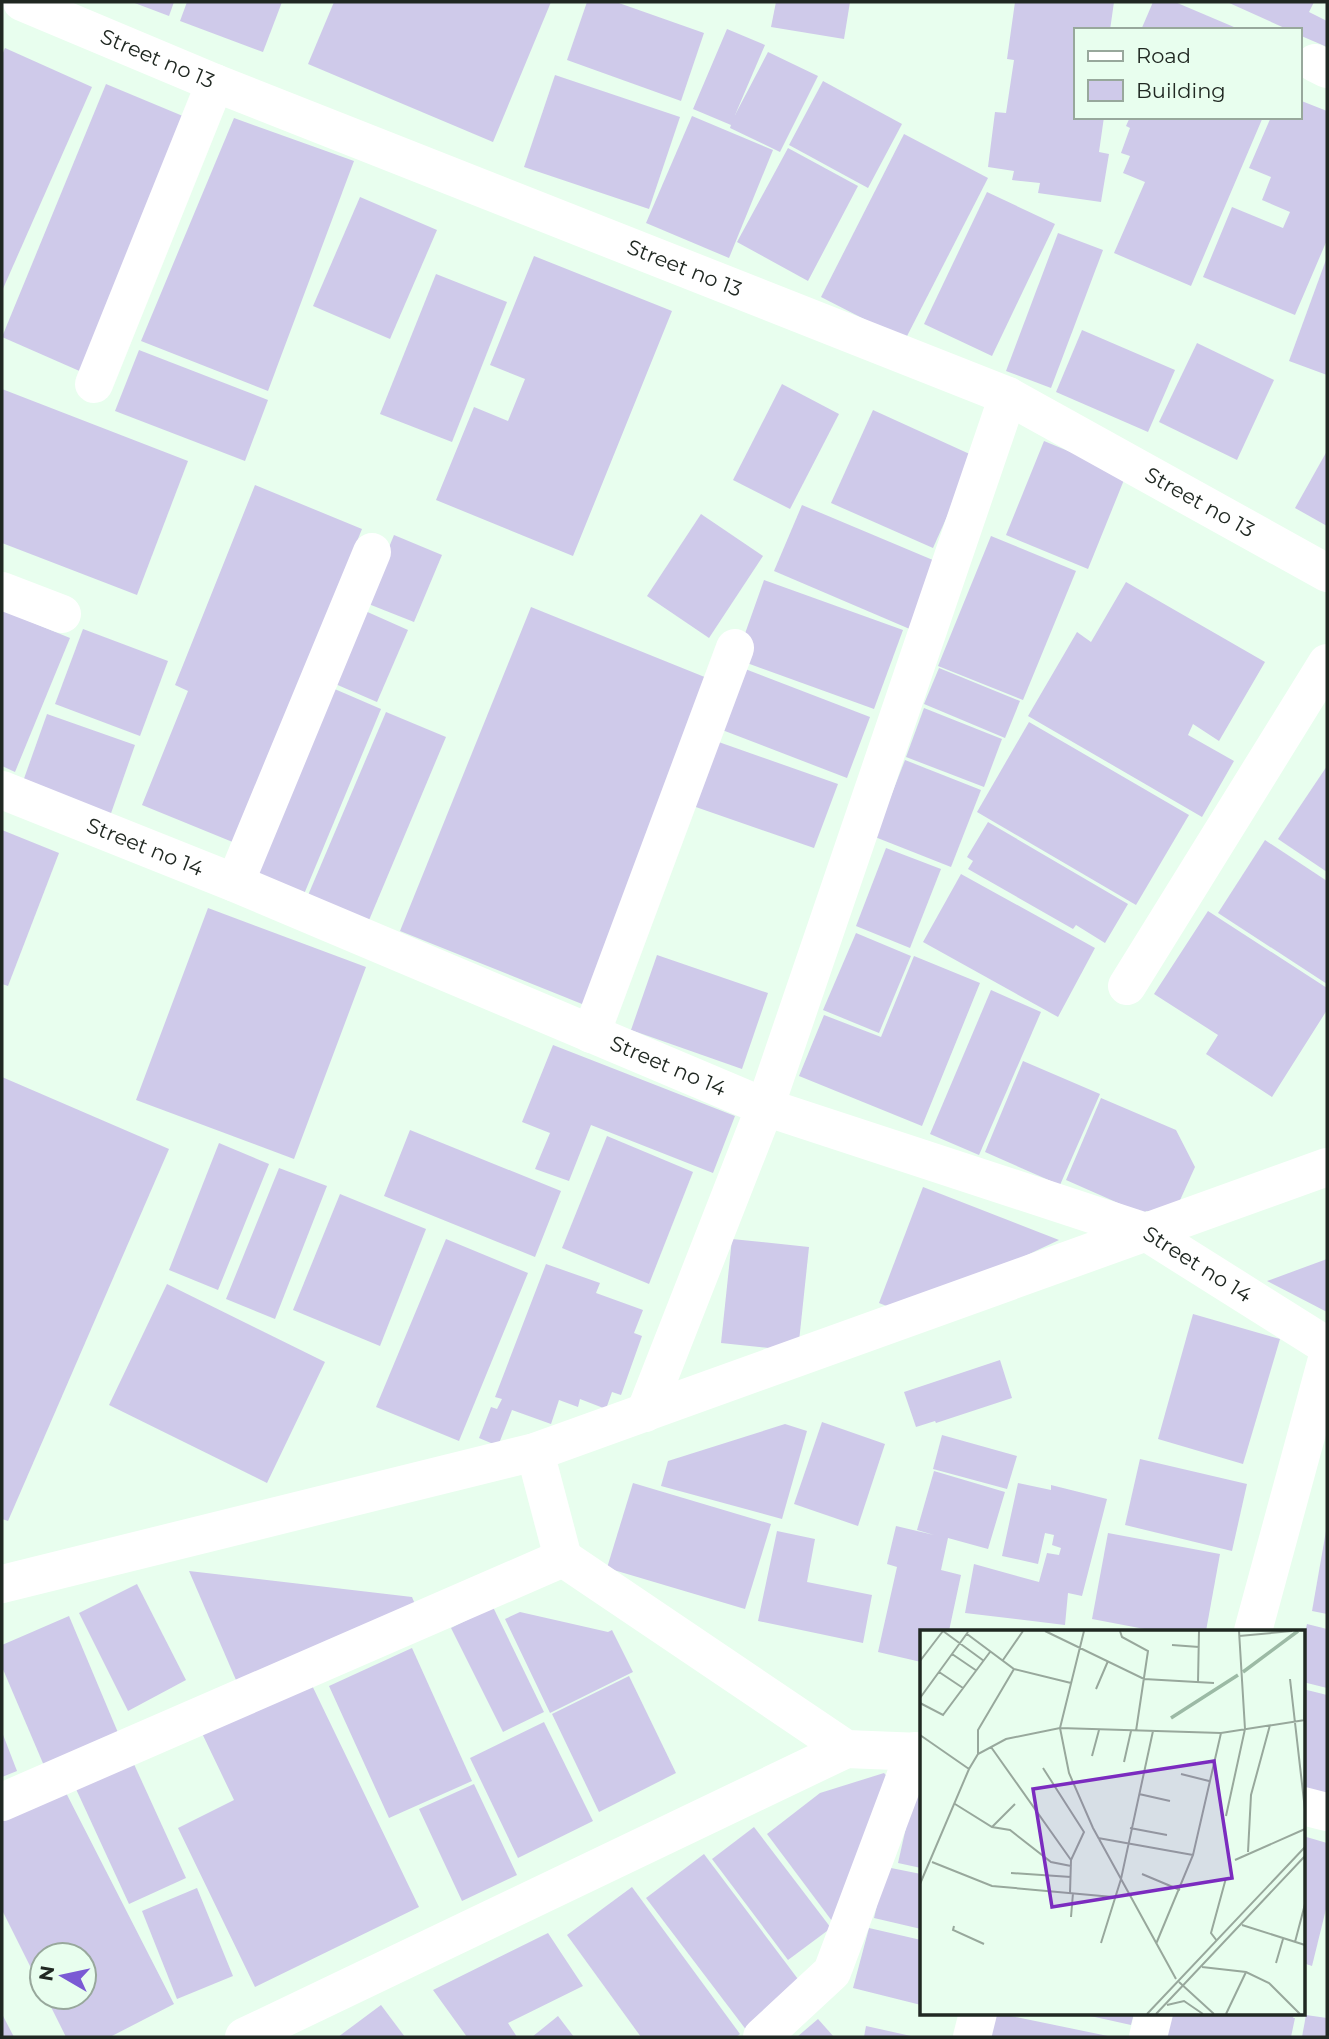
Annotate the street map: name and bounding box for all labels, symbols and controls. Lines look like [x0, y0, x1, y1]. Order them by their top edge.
street label: Street no 13 [97, 23, 219, 93]
legend [1074, 28, 1301, 119]
text: Road [1136, 43, 1191, 68]
text: Building [1136, 78, 1226, 103]
street label: Street no 13 [624, 234, 746, 302]
street label: Street no 13 [1141, 462, 1259, 542]
street label: Street no 14 [83, 812, 207, 881]
street label: Street no 14 [607, 1030, 730, 1101]
street label: Street no 14 [1139, 1220, 1257, 1307]
inset map [920, 1630, 1304, 2014]
north arrow [28, 1941, 98, 2011]
text: N [34, 1964, 59, 1983]

